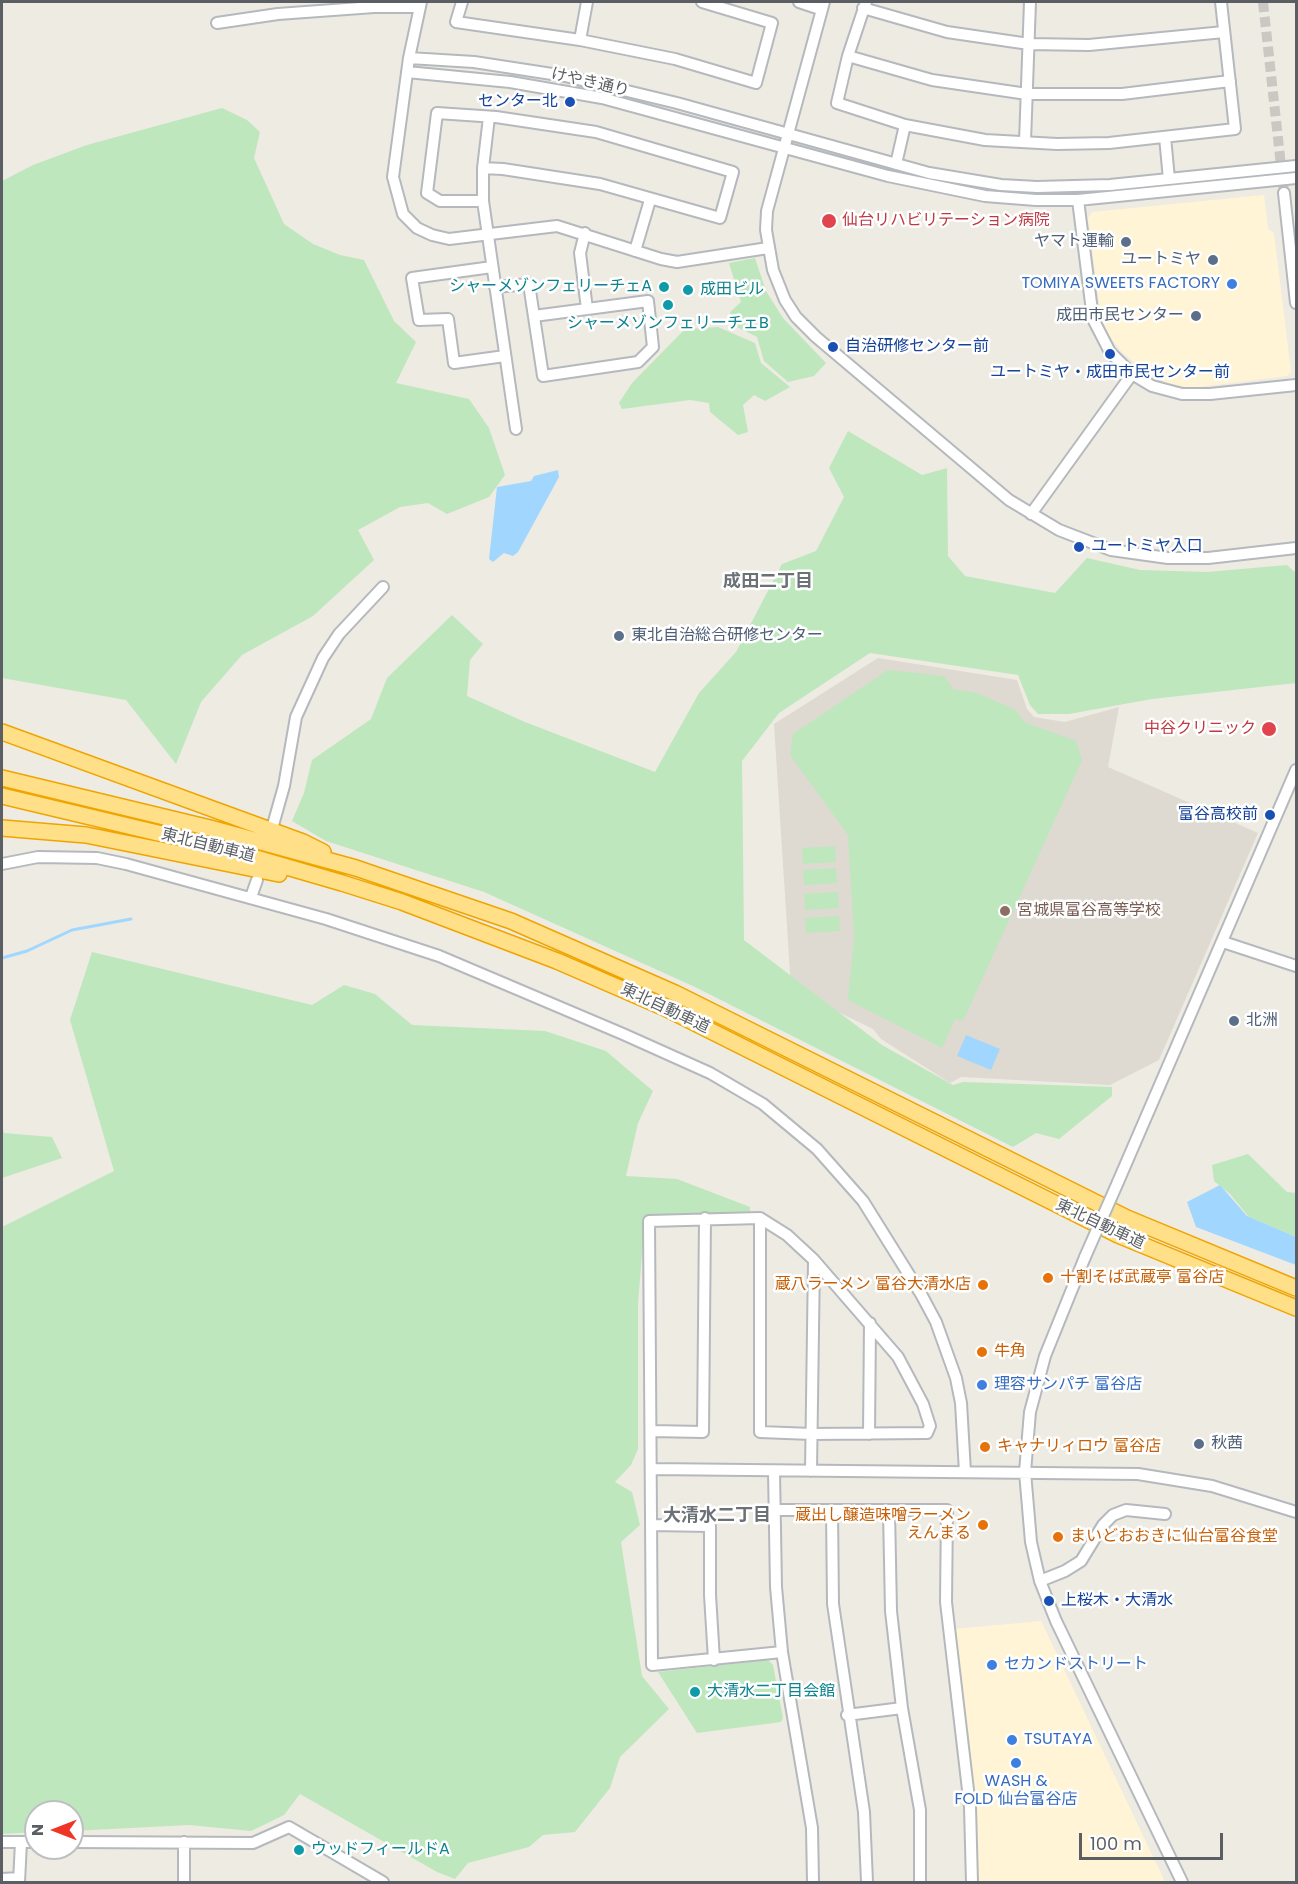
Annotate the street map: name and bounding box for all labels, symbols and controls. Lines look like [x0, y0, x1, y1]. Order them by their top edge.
street label: けやき通り [549, 65, 631, 101]
place label: センター北 [478, 92, 558, 112]
marker: センター北 [563, 95, 577, 109]
place label: 仙台リハビリテーション病院 [842, 211, 1050, 231]
marker: 仙台リハビリテーション病院 [820, 212, 838, 230]
place label: ヤマト運輸 [1034, 232, 1114, 252]
marker: ヤマト運輸 [1119, 235, 1133, 249]
place label: ユートミヤ [1121, 250, 1201, 270]
marker: ユートミヤ [1206, 253, 1220, 267]
place label: TOMIYA SWEETS FACTORY [1021, 274, 1220, 294]
place label: シャーメゾンフェリーチェA [449, 277, 652, 297]
marker: TOMIYA SWEETS FACTORY [1225, 277, 1239, 291]
marker: シャーメゾンフェリーチェA [657, 280, 671, 294]
place label: 成田ビル [700, 280, 764, 300]
marker: 成田ビル [681, 283, 695, 297]
marker: シャーメゾンフェリーチェB [661, 298, 675, 312]
place label: 成田市民センター [1056, 306, 1184, 326]
marker: 成田市民センター [1189, 309, 1203, 323]
place label: シャーメゾンフェリーチェB [567, 314, 769, 334]
place label: 自治研修センター前 [845, 337, 989, 357]
marker: 自治研修センター前 [826, 340, 840, 354]
marker: ユートミヤ・成田市民センター前 [1103, 347, 1117, 361]
place label: ユートミヤ・成田市民センター前 [990, 363, 1230, 383]
place label: ユートミヤ入口 [1091, 537, 1203, 557]
marker: ユートミヤ入口 [1072, 540, 1086, 554]
district label: 成田二丁目 [723, 571, 813, 593]
place label: 東北自治総合研修センター [631, 626, 823, 646]
marker: 東北自治総合研修センター [612, 629, 626, 643]
place label: 中谷クリニック [1144, 719, 1256, 739]
marker: 中谷クリニック [1260, 720, 1278, 738]
place label: 富谷高校前 [1178, 805, 1258, 825]
marker: 富谷高校前 [1263, 808, 1277, 822]
street label: 東北自動車道 [159, 825, 257, 867]
place label: 宮城県富谷高等学校 [1017, 901, 1161, 921]
marker: 宮城県富谷高等学校 [998, 904, 1012, 918]
street label: 東北自動車道 [617, 980, 713, 1038]
place label: 北洲 [1246, 1011, 1278, 1031]
marker: 北洲 [1227, 1014, 1241, 1028]
street label: 東北自動車道 [1052, 1196, 1148, 1254]
place label: 十割そば武蔵亭 富谷店 [1060, 1268, 1224, 1288]
marker: 十割そば武蔵亭 富谷店 [1041, 1271, 1055, 1285]
place label: 蔵八ラーメン 富谷大清水店 [775, 1275, 971, 1295]
marker: 蔵八ラーメン 富谷大清水店 [976, 1278, 990, 1292]
place label: 牛角 [994, 1342, 1026, 1362]
marker: 牛角 [975, 1345, 989, 1359]
place label: 理容サンパチ 富谷店 [994, 1375, 1142, 1395]
marker: 理容サンパチ 富谷店 [975, 1378, 989, 1392]
place label: 秋茜 [1211, 1434, 1243, 1454]
place label: キャナリィロウ 富谷店 [997, 1437, 1161, 1457]
marker: 秋茜 [1192, 1437, 1206, 1451]
marker: キャナリィロウ 富谷店 [978, 1440, 992, 1454]
district label: 大清水二丁目 [663, 1505, 771, 1527]
place label: 蔵出し醸造味噌ラーメン えんまる [795, 1506, 971, 1544]
marker: 蔵出し醸造味噌ラーメン えんまる [976, 1518, 990, 1532]
place label: まいどおおきに仙台富谷食堂 [1070, 1527, 1278, 1547]
marker: まいどおおきに仙台富谷食堂 [1051, 1530, 1065, 1544]
place label: 上桜木・大清水 [1061, 1591, 1173, 1611]
marker: 上桜木・大清水 [1042, 1594, 1056, 1608]
place label: セカンドストリート [1004, 1655, 1148, 1675]
marker: セカンドストリート [985, 1658, 999, 1672]
place label: 大清水二丁目会館 [707, 1682, 835, 1702]
marker: 大清水二丁目会館 [688, 1685, 702, 1699]
place label: TSUTAYA [1024, 1730, 1092, 1750]
marker: TSUTAYA [1005, 1733, 1019, 1747]
marker: WASH & FOLD 仙台富谷店 [1009, 1756, 1023, 1770]
place label: WASH & FOLD 仙台富谷店 [954, 1772, 1078, 1810]
north arrow [24, 1800, 84, 1860]
scale bar [1082, 1821, 1226, 1859]
text: N [26, 1824, 49, 1836]
text: 100 m [1090, 1831, 1142, 1856]
place label: ウッドフィールドA [311, 1840, 450, 1860]
marker: ウッドフィールドA [292, 1843, 306, 1857]

